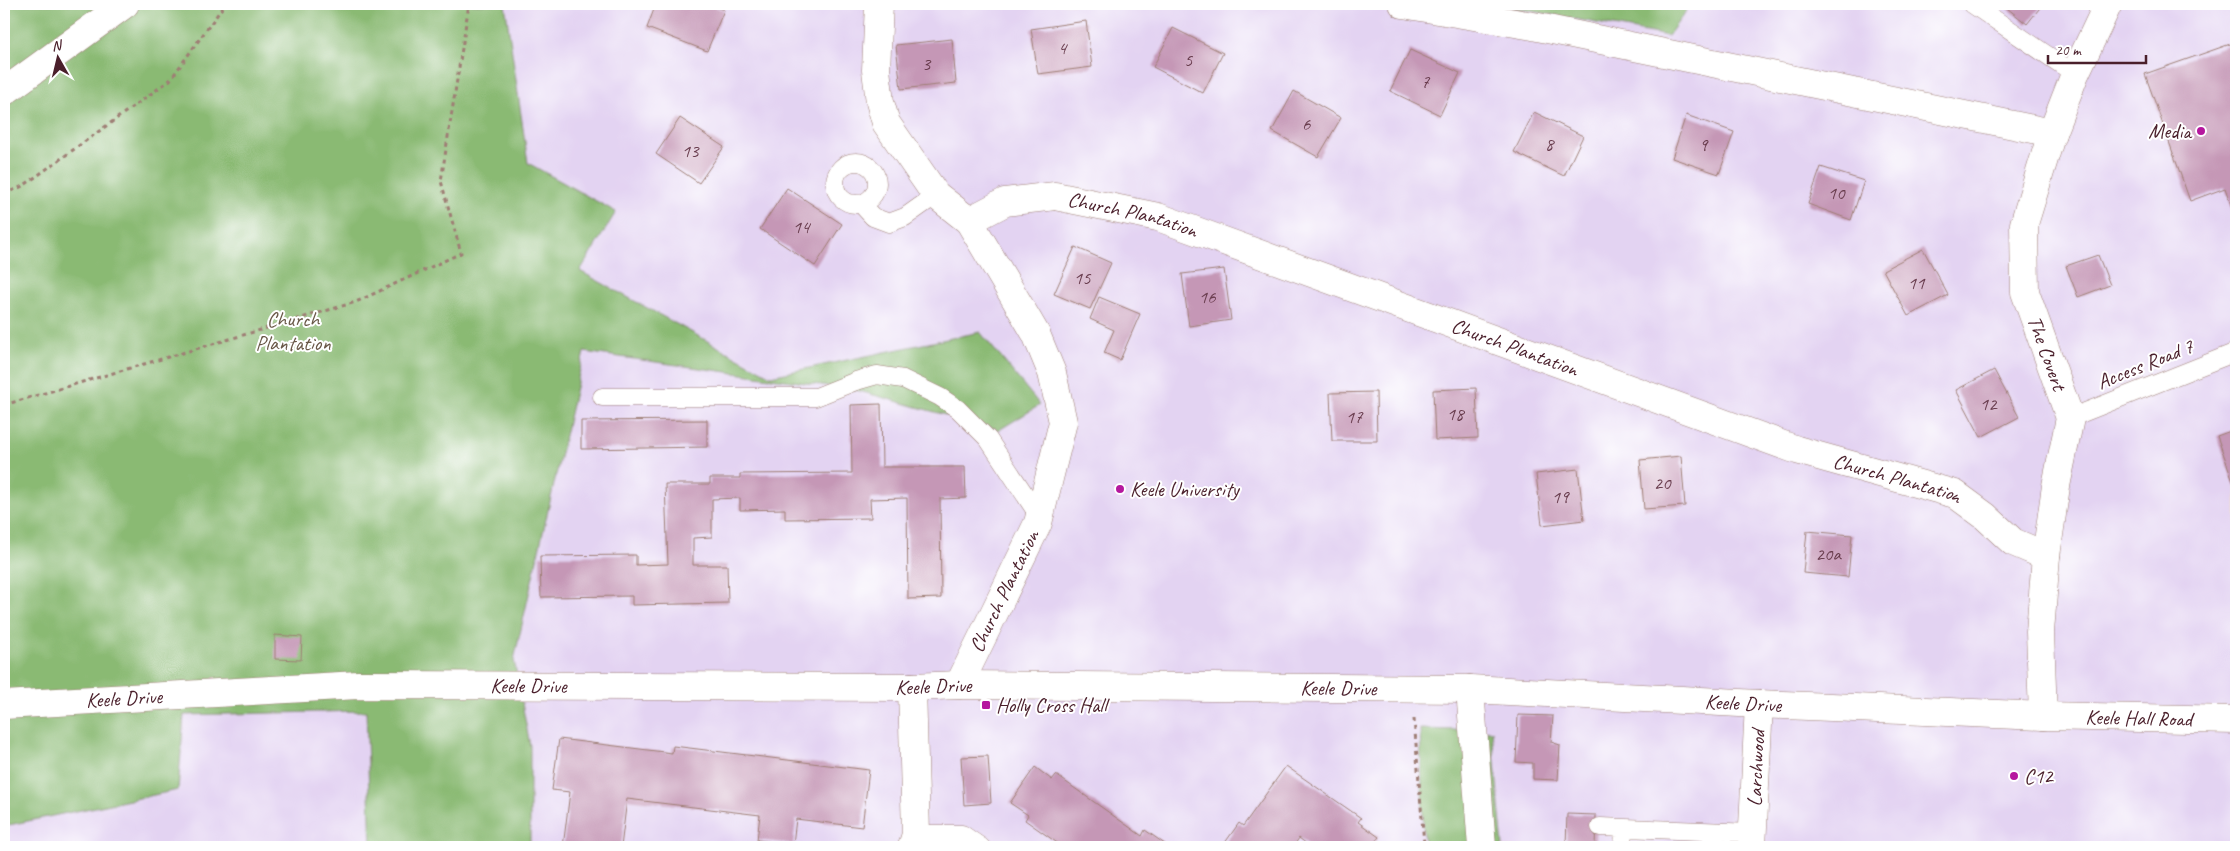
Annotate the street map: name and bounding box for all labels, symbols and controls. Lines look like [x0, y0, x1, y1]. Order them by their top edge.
north arrow [32, 32, 82, 82]
scale bar [2048, 32, 2145, 64]
text: N [51, 36, 64, 55]
house number: 4 [1058, 36, 1069, 60]
text: 20 m [2055, 41, 2082, 60]
house number: 5 [1184, 48, 1194, 72]
house number: 3 [922, 52, 932, 76]
house number: 7 [1421, 70, 1431, 94]
house number: 6 [1302, 112, 1312, 136]
place label: Media [2148, 118, 2193, 144]
marker: Media [2195, 125, 2207, 137]
house number: 8 [1545, 132, 1556, 156]
house number: 9 [1699, 133, 1709, 157]
house number: 13 [681, 139, 700, 163]
house number: 10 [1827, 181, 1846, 205]
street label: Church Plantation [1066, 186, 1203, 244]
house number: 14 [792, 215, 812, 239]
house number: 15 [1073, 266, 1092, 290]
house number: 11 [1907, 271, 1926, 295]
house number: 16 [1198, 285, 1217, 309]
park label: Church Plantation [255, 306, 331, 356]
street label: Church Plantation [1448, 312, 1583, 383]
street label: The Covert [2022, 312, 2073, 396]
street label: Access Road 7 [2093, 332, 2198, 395]
house number: 12 [1979, 392, 1998, 416]
house number: 18 [1446, 402, 1466, 426]
house number: 17 [1345, 405, 1364, 429]
street label: Church Plantation [1830, 448, 1970, 510]
house number: 20 [1653, 471, 1672, 495]
place label: Keele University [1130, 476, 1241, 502]
marker: Keele University [1114, 483, 1126, 495]
house number: 19 [1551, 485, 1570, 509]
street label: Church Plantation [963, 524, 1045, 656]
house number: 20a [1815, 542, 1842, 566]
street label: Keele Drive [490, 672, 568, 699]
street label: Keele Drive [895, 672, 973, 700]
street label: Keele Drive [1300, 675, 1378, 701]
street label: Keele Drive [85, 683, 164, 713]
street label: Keele Drive [1704, 688, 1783, 718]
place label: Holly Cross Hall [996, 692, 1110, 718]
marker: Holly Cross Hall [980, 699, 992, 711]
street label: Keele Hall Road [2085, 704, 2196, 732]
street label: Larchwood [1741, 725, 1771, 807]
place label: C12 [2024, 763, 2054, 789]
marker: C12 [2008, 770, 2020, 782]

